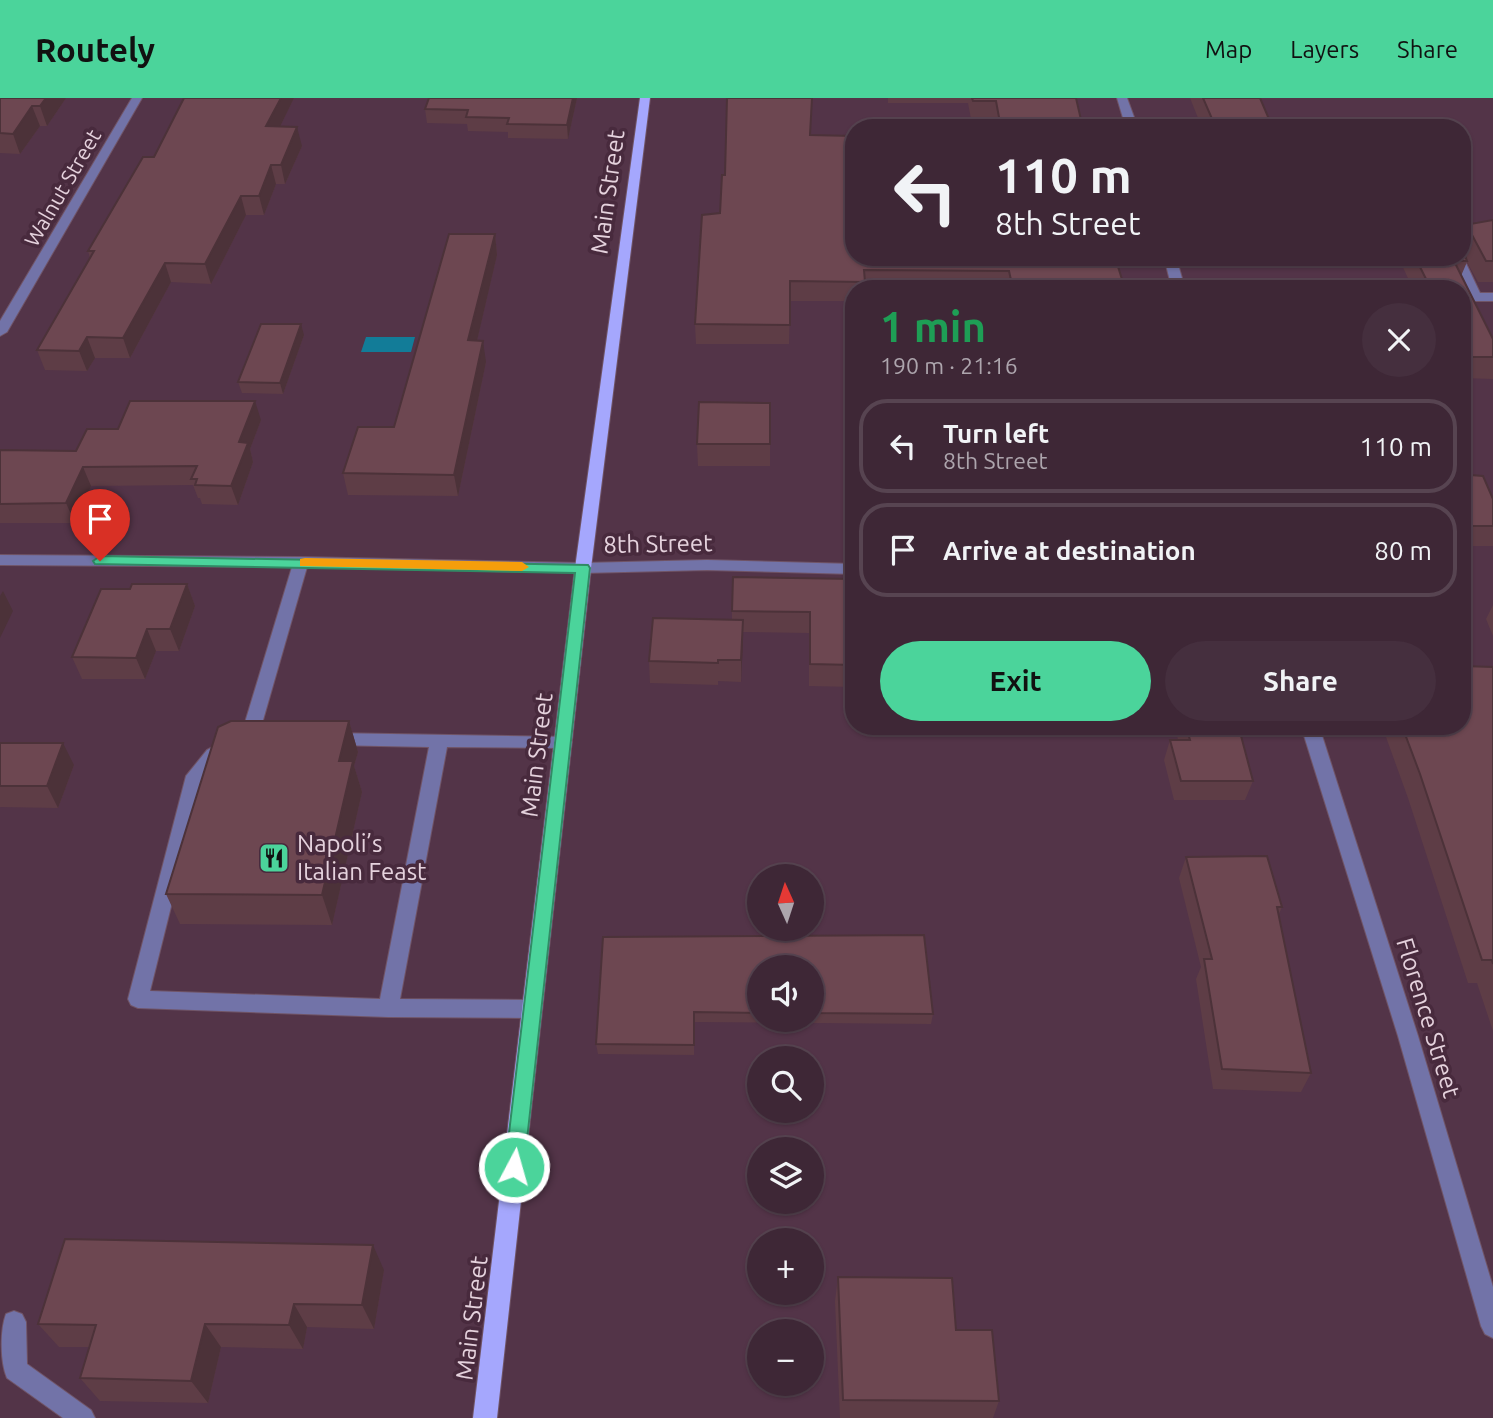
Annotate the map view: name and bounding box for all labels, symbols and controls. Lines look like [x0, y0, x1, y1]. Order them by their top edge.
text: Routely [35, 31, 155, 68]
text: Map [1205, 36, 1252, 63]
text: Layers [1290, 36, 1359, 63]
text: Share [1397, 36, 1458, 63]
street label: Walnut Street [19, 125, 105, 250]
street label: Main Street [585, 127, 630, 256]
icon: left [880, 147, 971, 238]
text: 110 m [995, 147, 1132, 202]
text: 8th Street [995, 205, 1141, 241]
text: 1 min [880, 303, 986, 350]
button: close [1362, 303, 1436, 377]
text: 190 m · 21:16 [880, 353, 1018, 378]
text: Turn left [943, 419, 1049, 448]
icon: left [884, 427, 922, 465]
text: 110 m [1360, 432, 1432, 461]
text: 8th Street [943, 448, 1048, 473]
pin [70, 489, 130, 561]
icon: arrive [81, 500, 119, 538]
street label: 8th Street [603, 529, 713, 558]
icon: arrive [884, 531, 922, 569]
text: Arrive at destination [943, 536, 1196, 565]
text: 80 m [1374, 536, 1432, 565]
button: Exit [880, 641, 1151, 721]
button: Share [1165, 641, 1436, 721]
street label: Main Street [515, 691, 558, 819]
place label: Napoli’s Italian Feast [297, 830, 427, 885]
restaurant icon: Napoli’s Italian Feast [257, 841, 291, 875]
north arrow [747, 864, 824, 942]
map controls [747, 864, 824, 1396]
street label: Florence Street [1391, 935, 1466, 1102]
button: sound [747, 955, 824, 1032]
button: search [747, 1046, 824, 1123]
position arrow [477, 1130, 551, 1204]
button: layers [747, 1137, 824, 1214]
button: + [747, 1228, 824, 1305]
street label: Main Street [450, 1254, 493, 1382]
button: − [747, 1319, 824, 1396]

